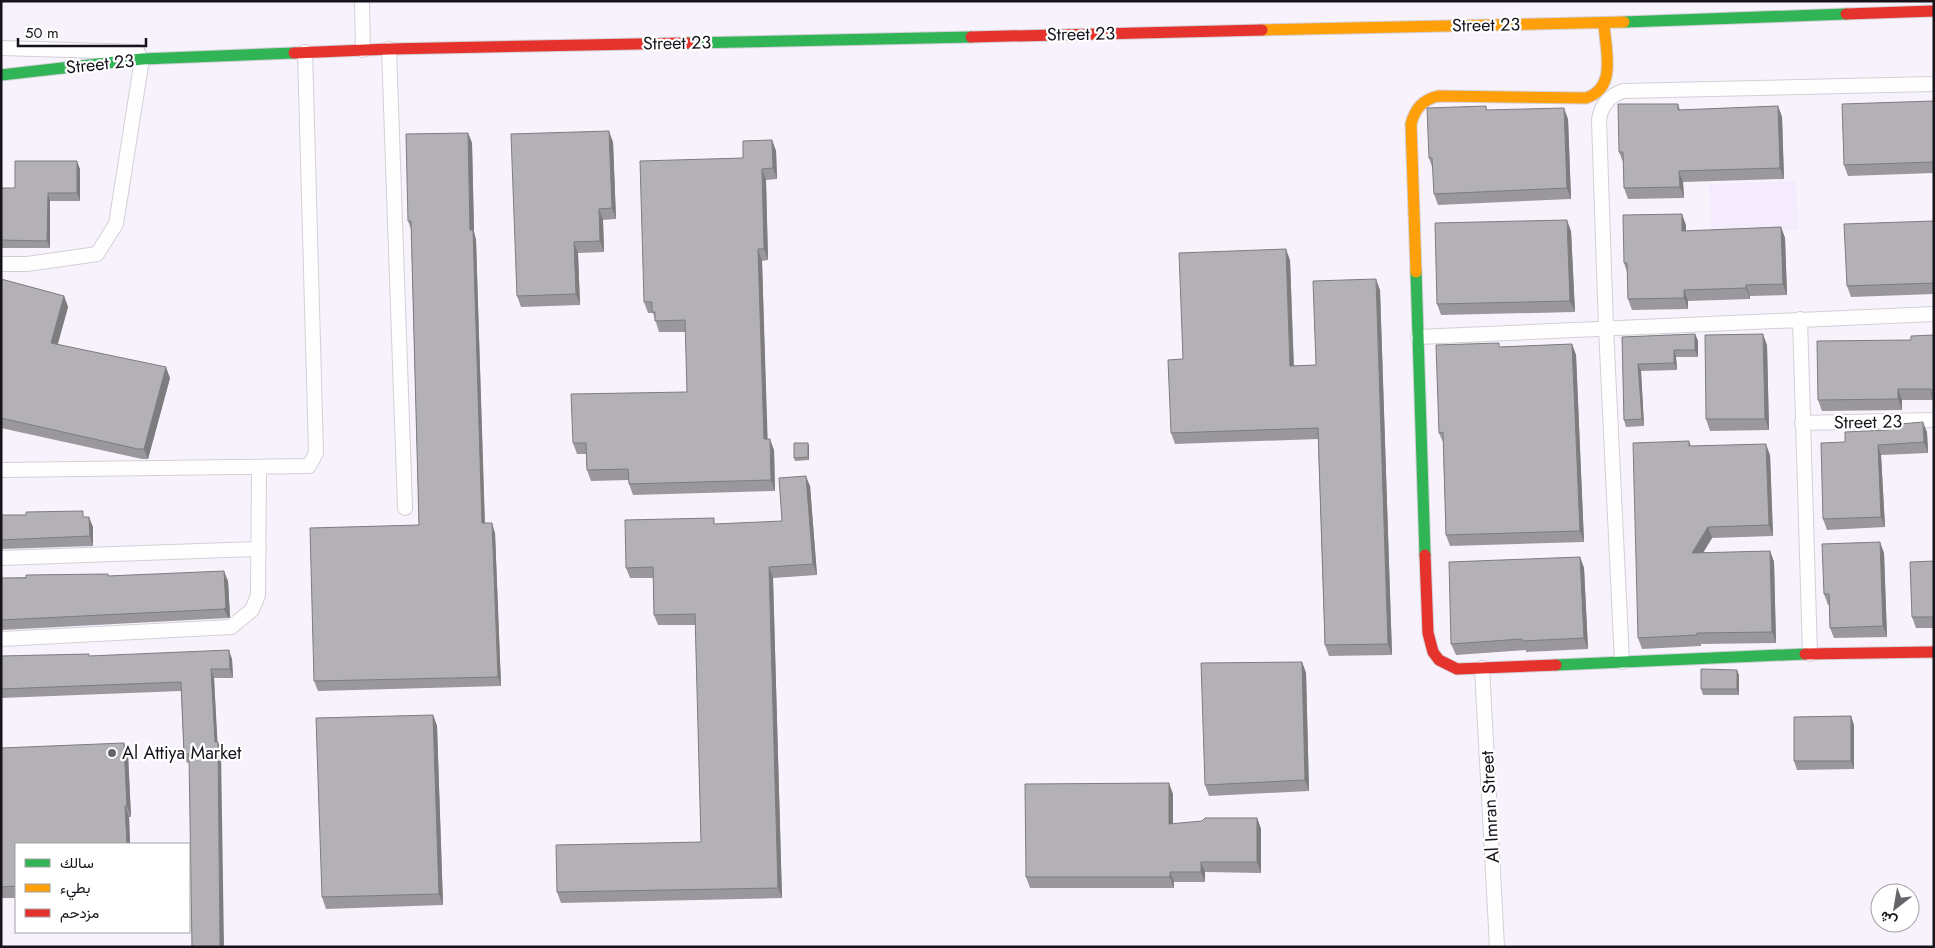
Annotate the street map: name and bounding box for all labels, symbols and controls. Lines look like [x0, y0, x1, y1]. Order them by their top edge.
street label: Street 23 [1452, 11, 1521, 39]
scale bar [18, 15, 145, 47]
street label: Street 23 [1047, 20, 1116, 48]
text: 50 m [25, 22, 59, 44]
street label: Street 23 [643, 29, 712, 57]
street label: Street 23 [65, 47, 136, 81]
street label: Street 23 [1834, 408, 1903, 436]
place label: Al Attiya Market [122, 740, 242, 766]
marker: Al Attiya Market [106, 747, 118, 759]
street label: Al Imran Street [1474, 749, 1506, 864]
legend [15, 843, 190, 933]
text: سالك [60, 852, 94, 874]
text: بطيء [60, 877, 90, 901]
north arrow [1870, 883, 1920, 933]
text: مزدحم [60, 902, 99, 924]
text: ش [1876, 906, 1901, 932]

